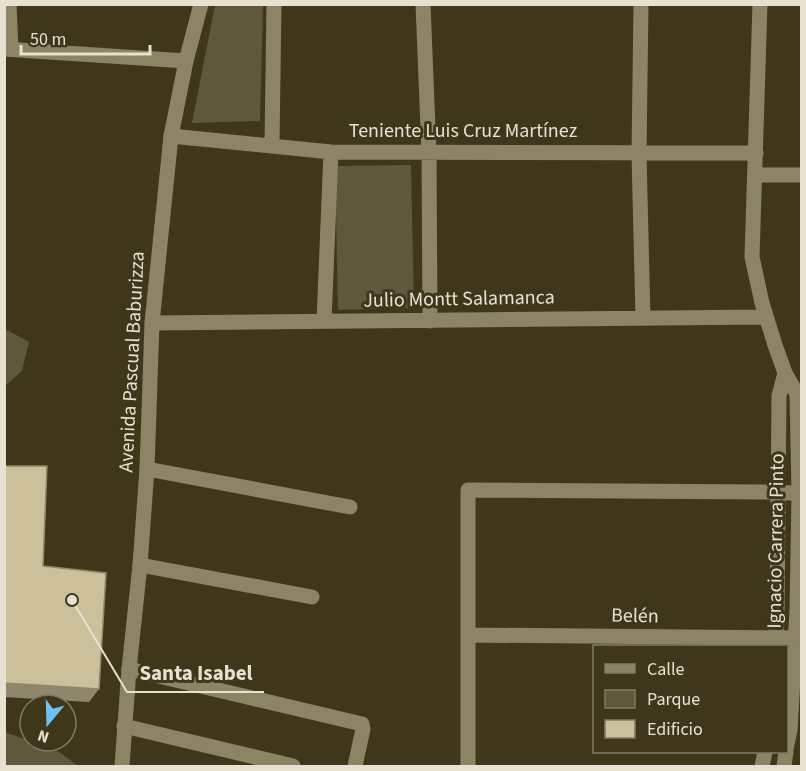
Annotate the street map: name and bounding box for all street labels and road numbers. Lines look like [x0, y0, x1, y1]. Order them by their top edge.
street label: Teniente Luis Cruz Martínez [349, 117, 577, 145]
street label: Avenida Pascual Baburizza [112, 251, 152, 473]
street label: Julio Montt Salamanca [363, 283, 555, 315]
street label: Ignacio Carrera Pinto [760, 453, 792, 629]
street label: Belén [611, 602, 659, 630]

